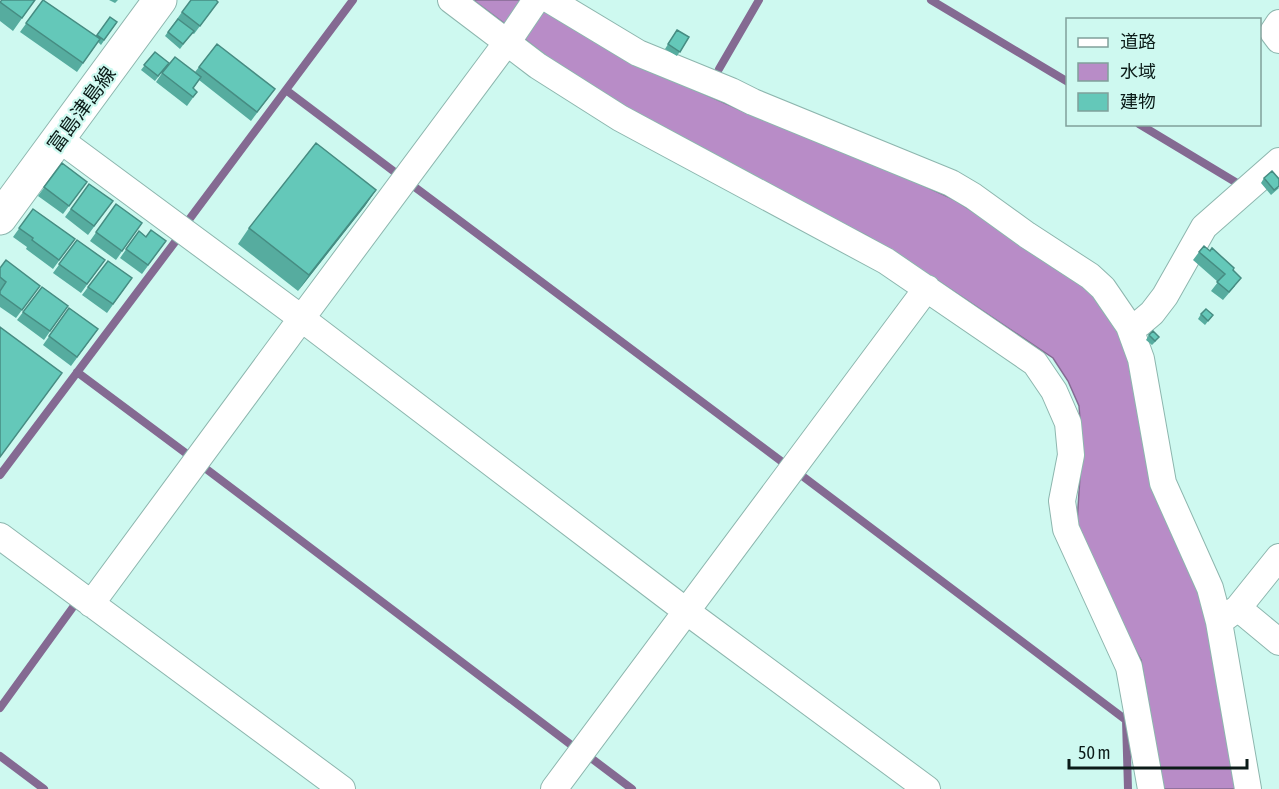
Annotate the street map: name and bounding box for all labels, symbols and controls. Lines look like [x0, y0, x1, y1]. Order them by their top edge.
legend [1066, 18, 1261, 126]
text: 道路 [1120, 31, 1156, 52]
text: 水域 [1120, 61, 1156, 82]
street label: 富島津島線 [42, 62, 120, 156]
text: 建物 [1120, 91, 1156, 112]
scale bar [1069, 732, 1248, 770]
text: 50 m [1078, 742, 1110, 763]

